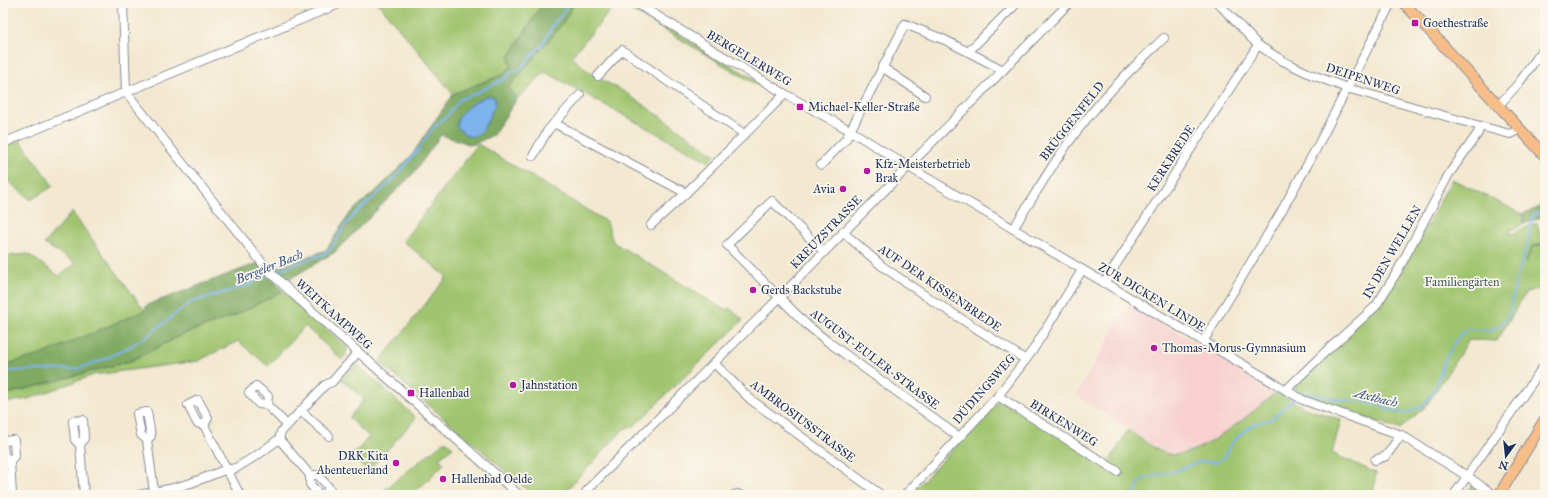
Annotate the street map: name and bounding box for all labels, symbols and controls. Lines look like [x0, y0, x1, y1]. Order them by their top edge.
place label: Goethestraße [1423, 16, 1488, 30]
marker: Goethestraße [1410, 18, 1420, 28]
street label: BERGELERWEG [704, 27, 794, 89]
street label: DEIPENWEG [1324, 60, 1402, 98]
street label: BRÜGGENFELD [1036, 78, 1107, 163]
place label: Michael-Keller-Straße [808, 100, 920, 114]
marker: Michael-Keller-Straße [795, 102, 805, 112]
street label: KERKBREDE [1144, 122, 1198, 194]
place label: Kfz-Meisterbetrieb Brak [875, 157, 971, 185]
marker: Kfz-Meisterbetrieb Brak [862, 166, 872, 176]
place label: Avia [812, 182, 836, 196]
marker: Avia [838, 184, 848, 194]
street label: KREUZSTRASSE [787, 192, 865, 272]
street label: IN DEN WELLEN [1360, 203, 1424, 301]
street label: AUF DER KISSENBREDE [875, 241, 1005, 335]
water label: Bergeler Bach [232, 246, 306, 288]
street label: ZUR DICKEN LINDE [1096, 259, 1208, 335]
park label: Familiengärten [1425, 275, 1500, 290]
street label: WEITKAMPWEG [293, 276, 375, 352]
place label: Gerds Backstube [761, 283, 842, 297]
marker: Gerds Backstube [748, 285, 758, 295]
street label: AUGUST-EULER-STRASSE [807, 305, 943, 412]
place label: Thomas-Morus-Gymnasium [1162, 341, 1306, 355]
marker: Thomas-Morus-Gymnasium [1149, 343, 1159, 353]
street label: DÜDINGSWEG [949, 350, 1018, 427]
street label: AMBROSIUSSTRASSE [747, 376, 859, 465]
place label: Jahnstation [519, 378, 578, 393]
marker: Jahnstation [508, 380, 518, 390]
water label: Axtbach [1350, 384, 1400, 411]
place label: Hallenbad [419, 386, 469, 400]
marker: Hallenbad [406, 388, 416, 398]
street label: BIRKENWEG [1027, 397, 1101, 450]
north arrow [1486, 436, 1526, 476]
place label: DRK Kita Abenteuerland [316, 449, 389, 477]
marker: DRK Kita Abenteuerland [391, 458, 401, 468]
text: N [1497, 458, 1510, 473]
place label: Hallenbad Oelde [451, 472, 532, 486]
marker: Hallenbad Oelde [438, 474, 448, 484]

